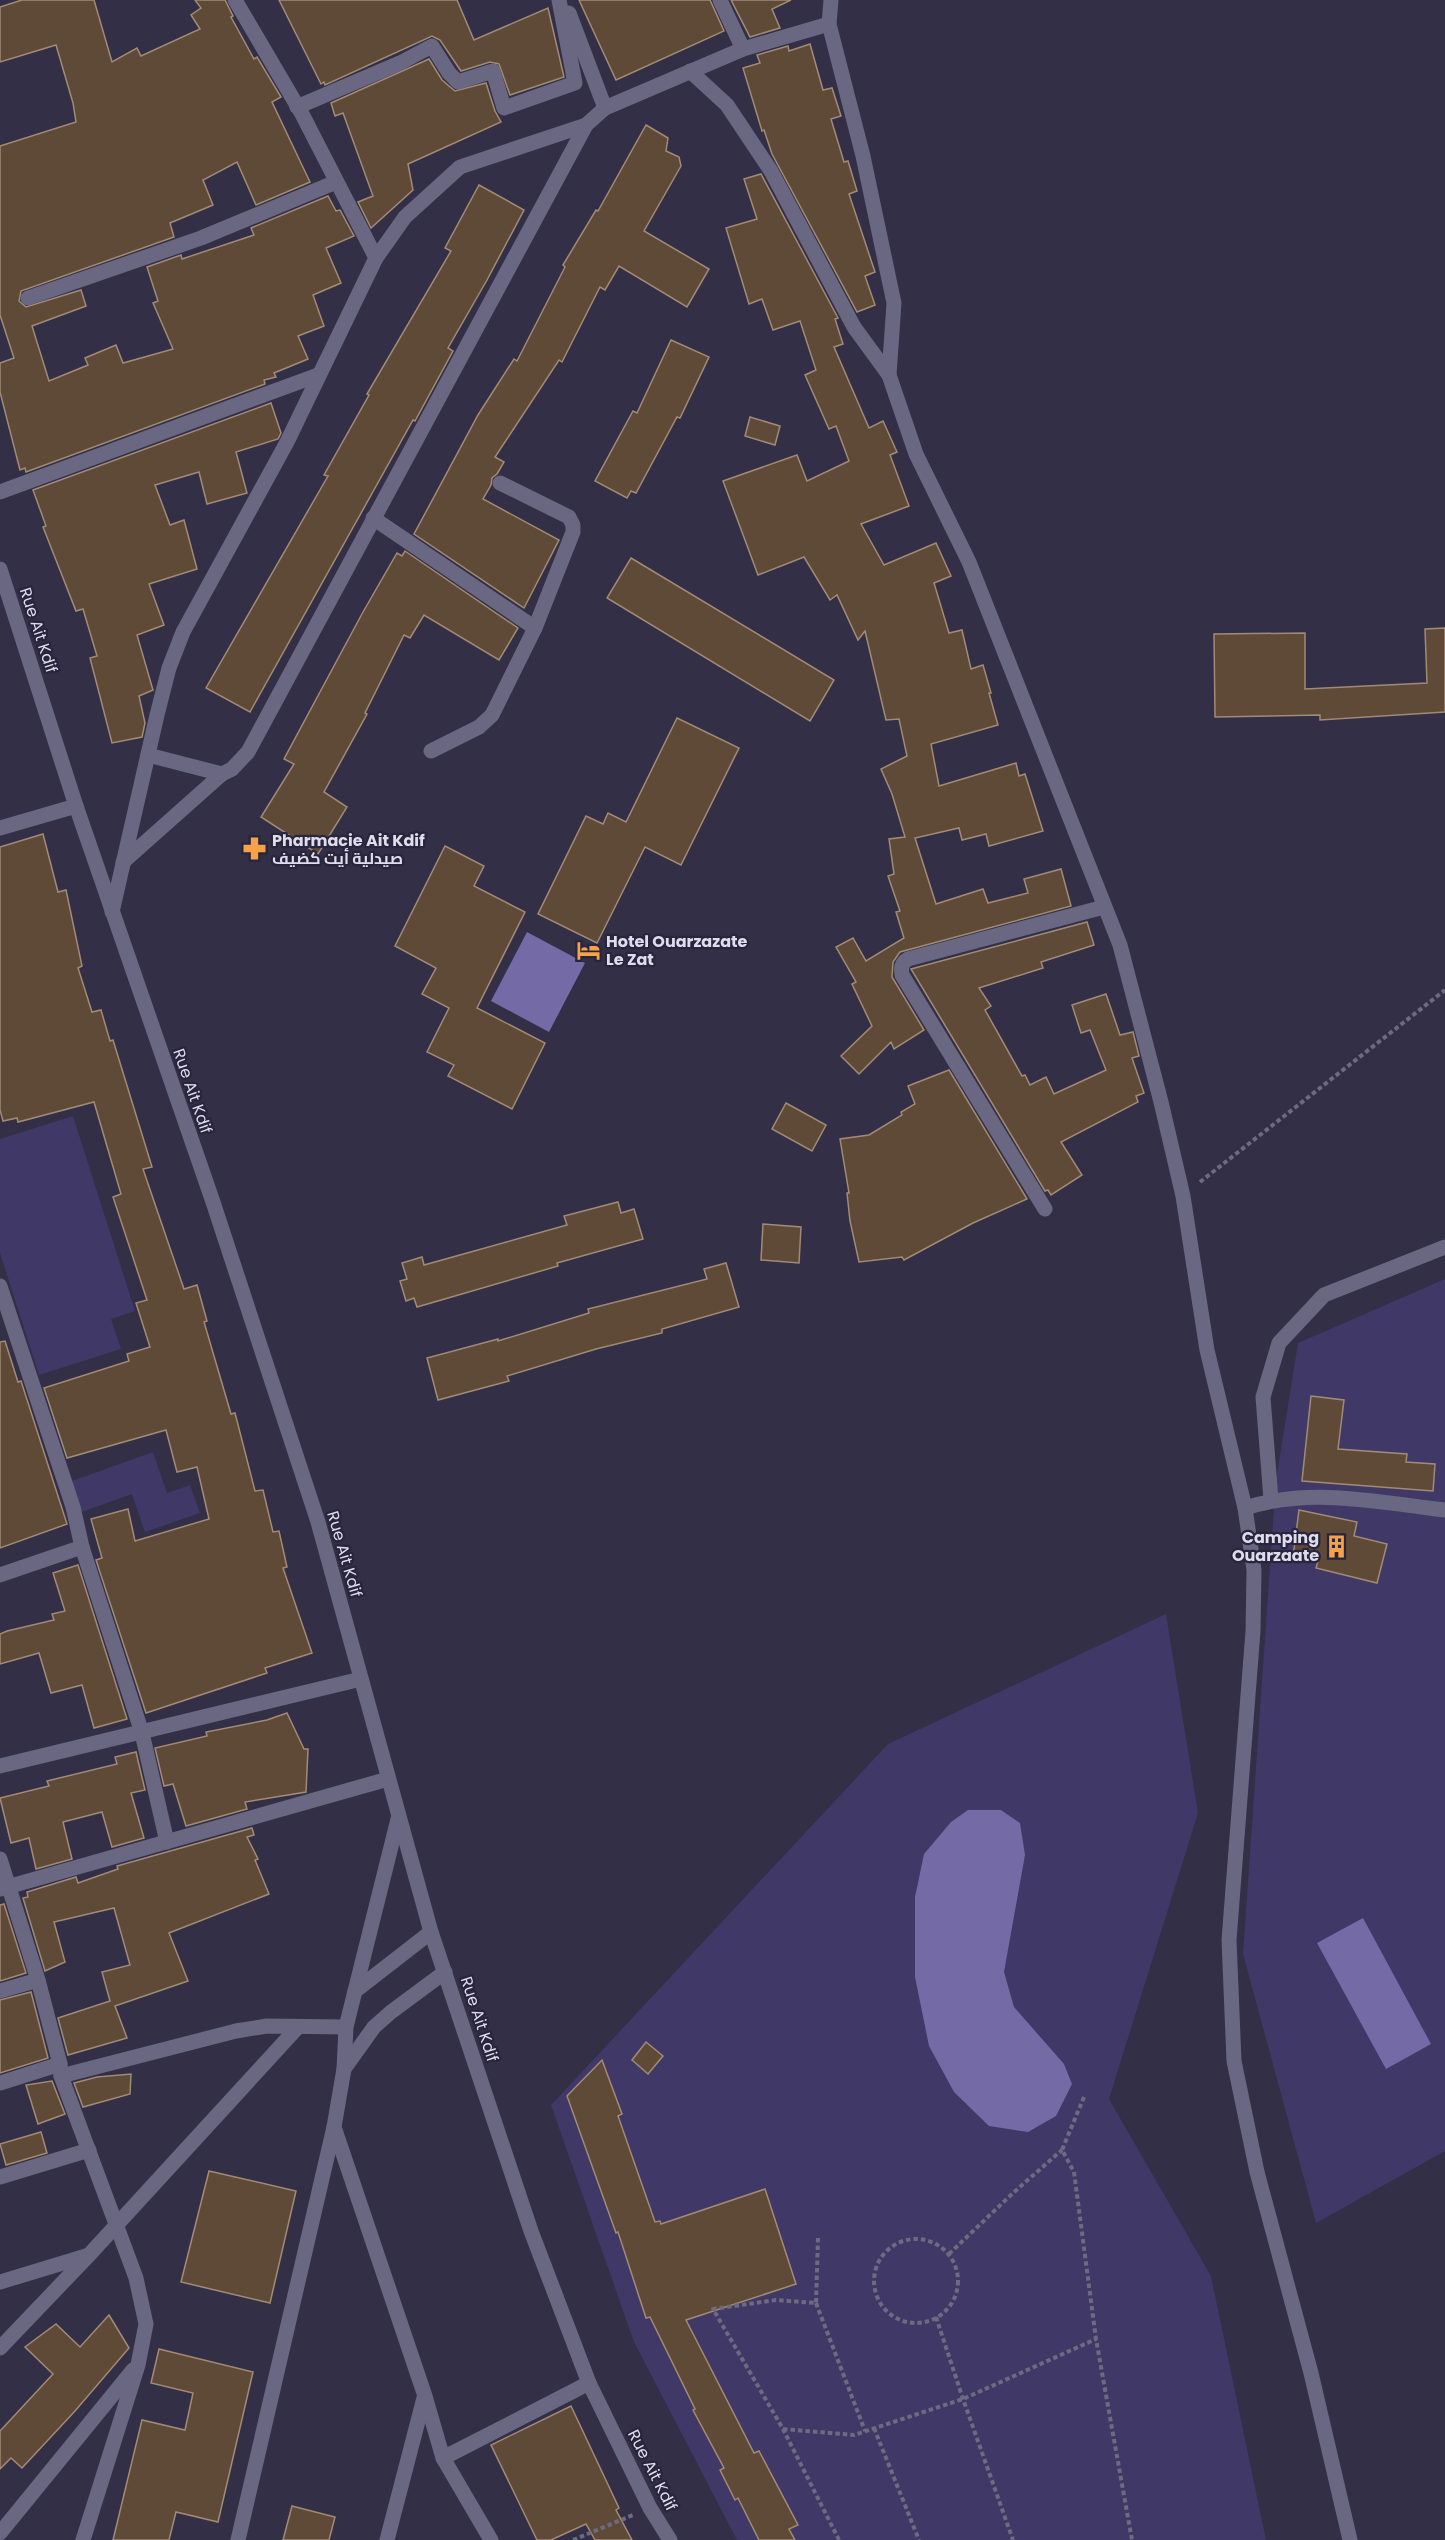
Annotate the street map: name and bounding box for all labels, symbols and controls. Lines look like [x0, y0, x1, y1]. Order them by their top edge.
street label: Rue Ait Kdif [14, 584, 63, 676]
place label: Pharmacie Ait Kdif صيدلية أيت كضيف [272, 829, 425, 870]
pharmacy icon: Pharmacie Ait Kdif صيدلية أيت كضيف [241, 836, 267, 862]
place label: Hotel Ouarzazate Le Zat [606, 930, 748, 971]
hotel icon: Hotel Ouarzazate Le Zat [575, 937, 601, 963]
street label: Rue Ait Kdif [167, 1046, 218, 1137]
street label: Rue Ait Kdif [321, 1508, 368, 1600]
place label: Camping Ouarzaate [1232, 1526, 1319, 1567]
building icon: Camping Ouarzaate [1324, 1533, 1350, 1559]
street label: Rue Ait Kdif [455, 1973, 504, 2065]
street label: Rue Ait Kdif [622, 2426, 683, 2515]

